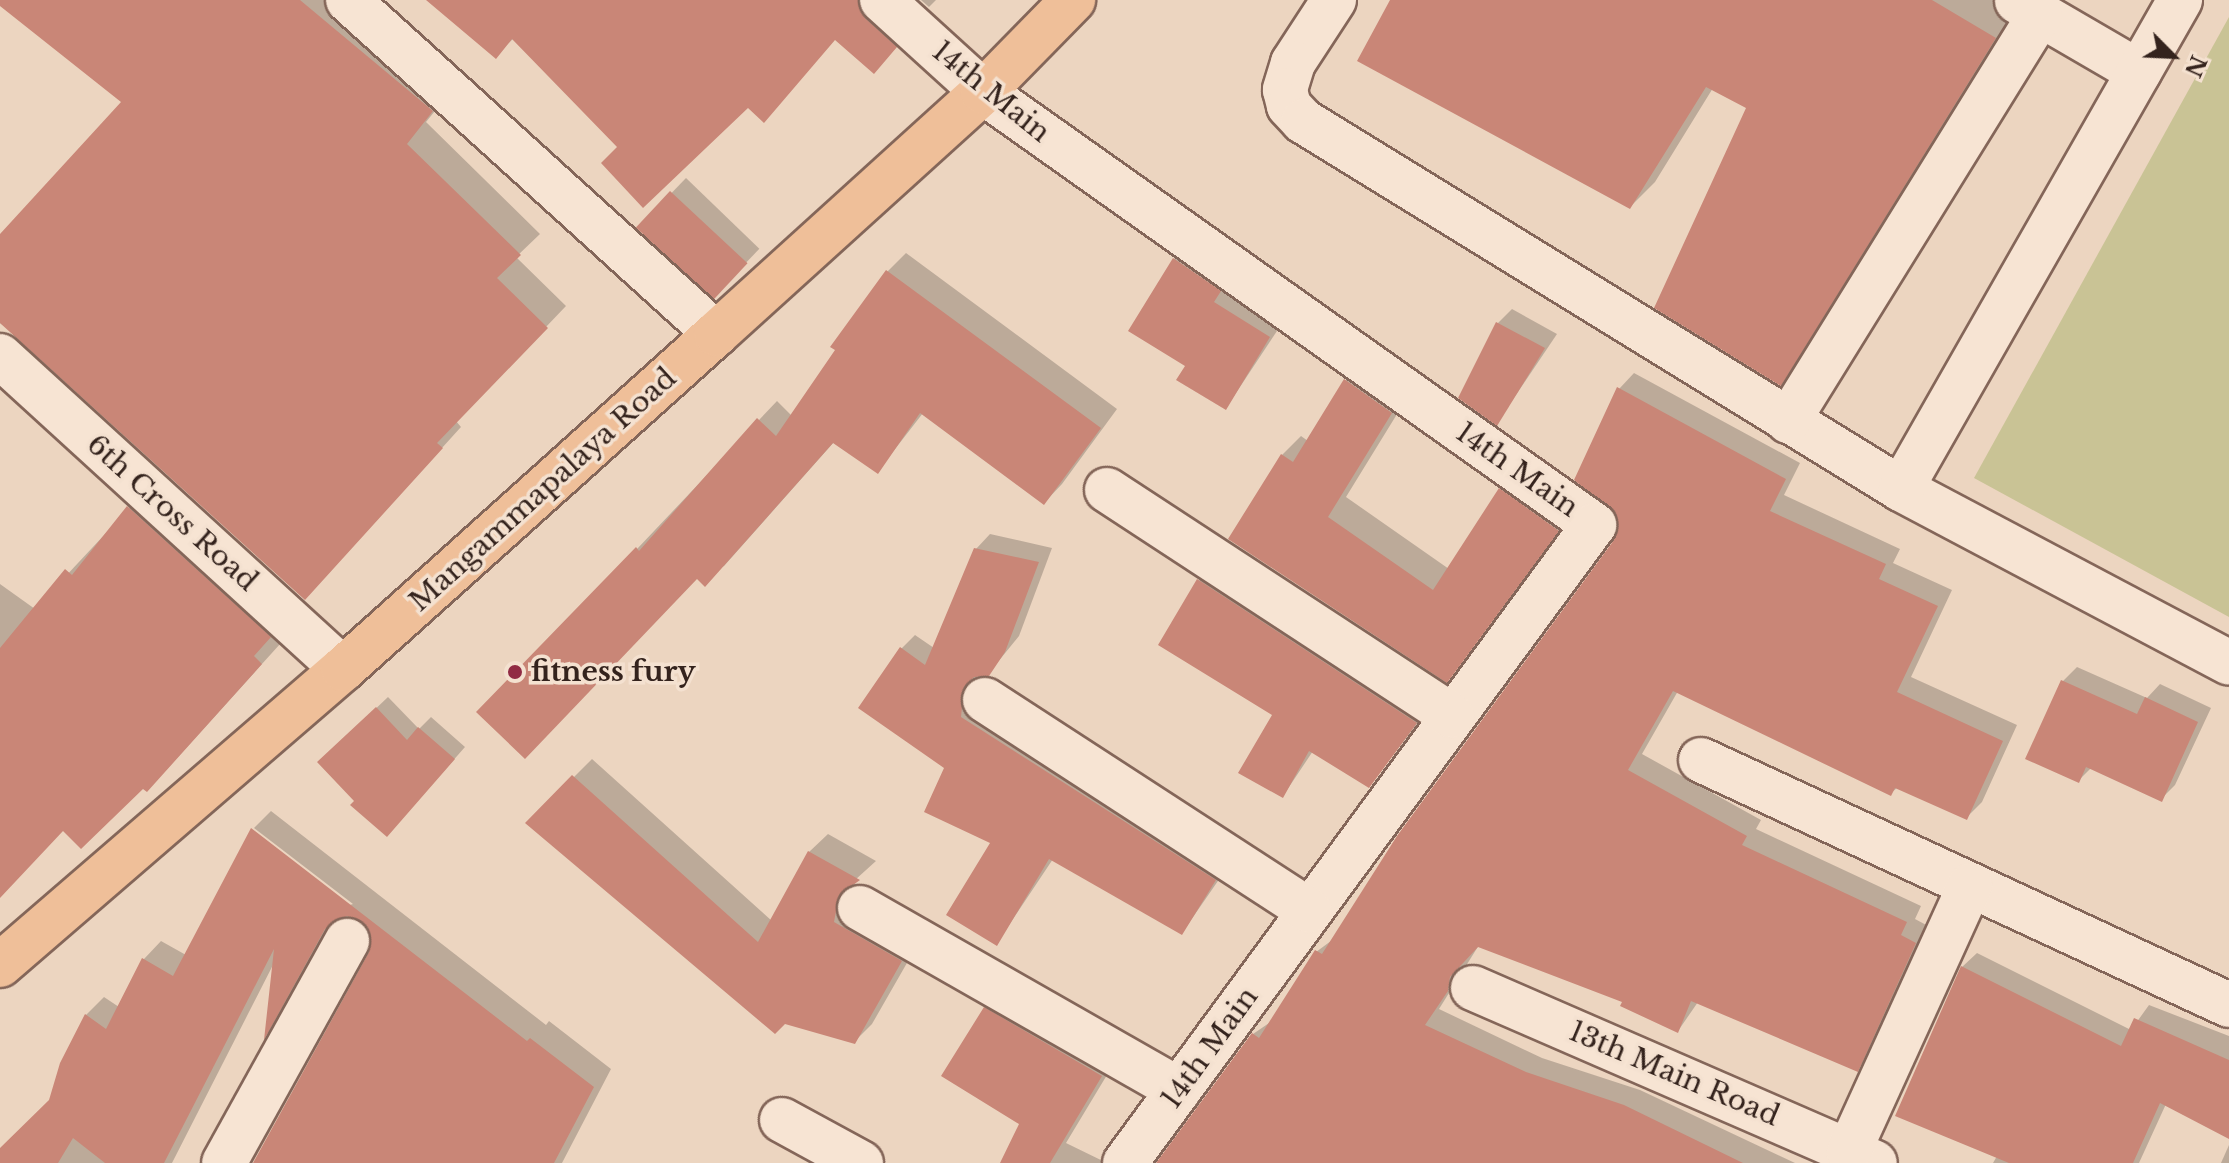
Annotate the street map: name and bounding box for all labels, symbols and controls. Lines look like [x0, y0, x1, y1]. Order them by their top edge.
north arrow [2133, 16, 2213, 96]
street label: 14th Main [925, 34, 1057, 150]
text: N [2179, 51, 2212, 81]
street label: Mangammapalaya Road [403, 361, 683, 619]
street label: 14th Main [1449, 416, 1585, 524]
street label: 6th Cross Road [80, 428, 264, 598]
place label: fitness fury [531, 655, 696, 689]
marker: fitness fury [506, 663, 524, 681]
street label: 14th Main [1155, 981, 1265, 1115]
street label: 13th Main Road [1564, 1015, 1784, 1133]

